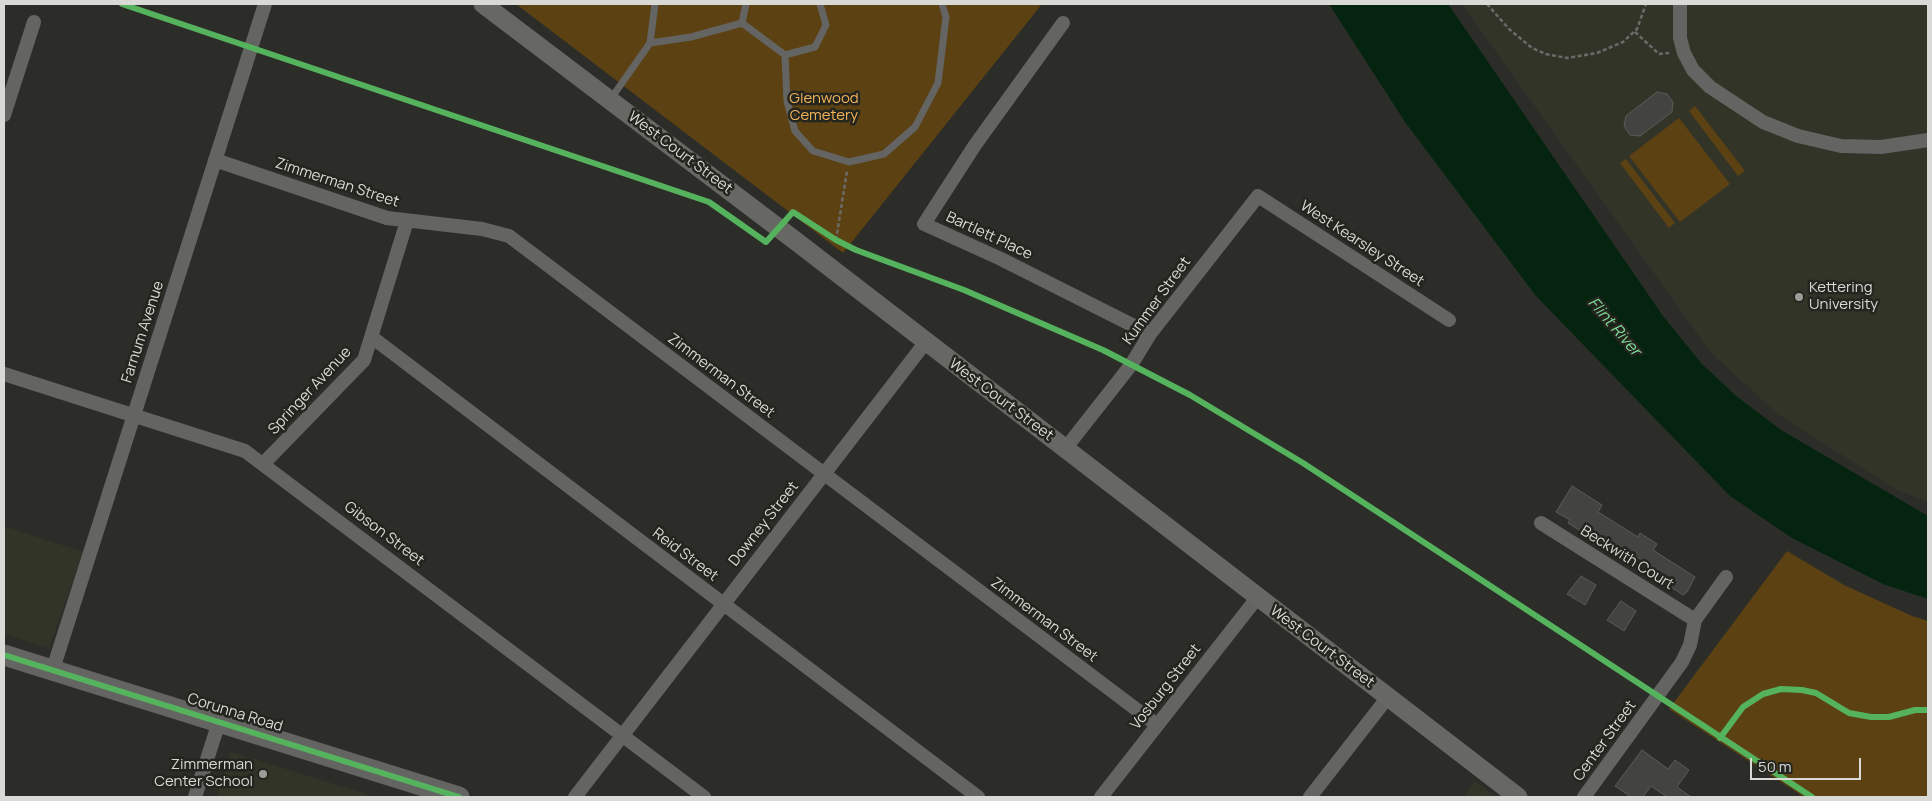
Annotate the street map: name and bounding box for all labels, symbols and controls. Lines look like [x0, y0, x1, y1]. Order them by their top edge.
park label: Glenwood Cemetery [789, 90, 859, 125]
street label: West Court Street [624, 108, 736, 198]
street label: Zimmerman Street [273, 154, 401, 212]
street label: West Kearsley Street [1297, 197, 1427, 291]
street label: Bartlett Place [943, 208, 1035, 264]
street label: Kummer Street [1119, 254, 1195, 348]
street label: Farnum Avenue [118, 279, 168, 385]
place label: Kettering University [1809, 279, 1878, 314]
marker: Kettering University [1793, 291, 1805, 303]
water label: Flint River [1583, 294, 1645, 360]
street label: Zimmerman Street [664, 330, 778, 422]
street label: Springer Avenue [265, 343, 355, 439]
street label: West Court Street [945, 355, 1057, 445]
street label: Downey Street [725, 478, 803, 570]
street label: Gibson Street [340, 498, 428, 570]
street label: Beckwith Court [1577, 522, 1677, 594]
street label: Reid Street [649, 524, 721, 586]
street label: Zimmerman Street [987, 574, 1101, 666]
street label: West Court Street [1266, 602, 1378, 692]
street label: Vosburg Street [1127, 641, 1205, 733]
street label: Corunna Road [185, 690, 285, 736]
street label: Center Street [1570, 697, 1640, 785]
scale bar [1752, 748, 1863, 780]
place label: Zimmerman Center School [154, 756, 253, 791]
text: 50 m [1758, 756, 1792, 777]
marker: Zimmerman Center School [257, 768, 269, 780]

